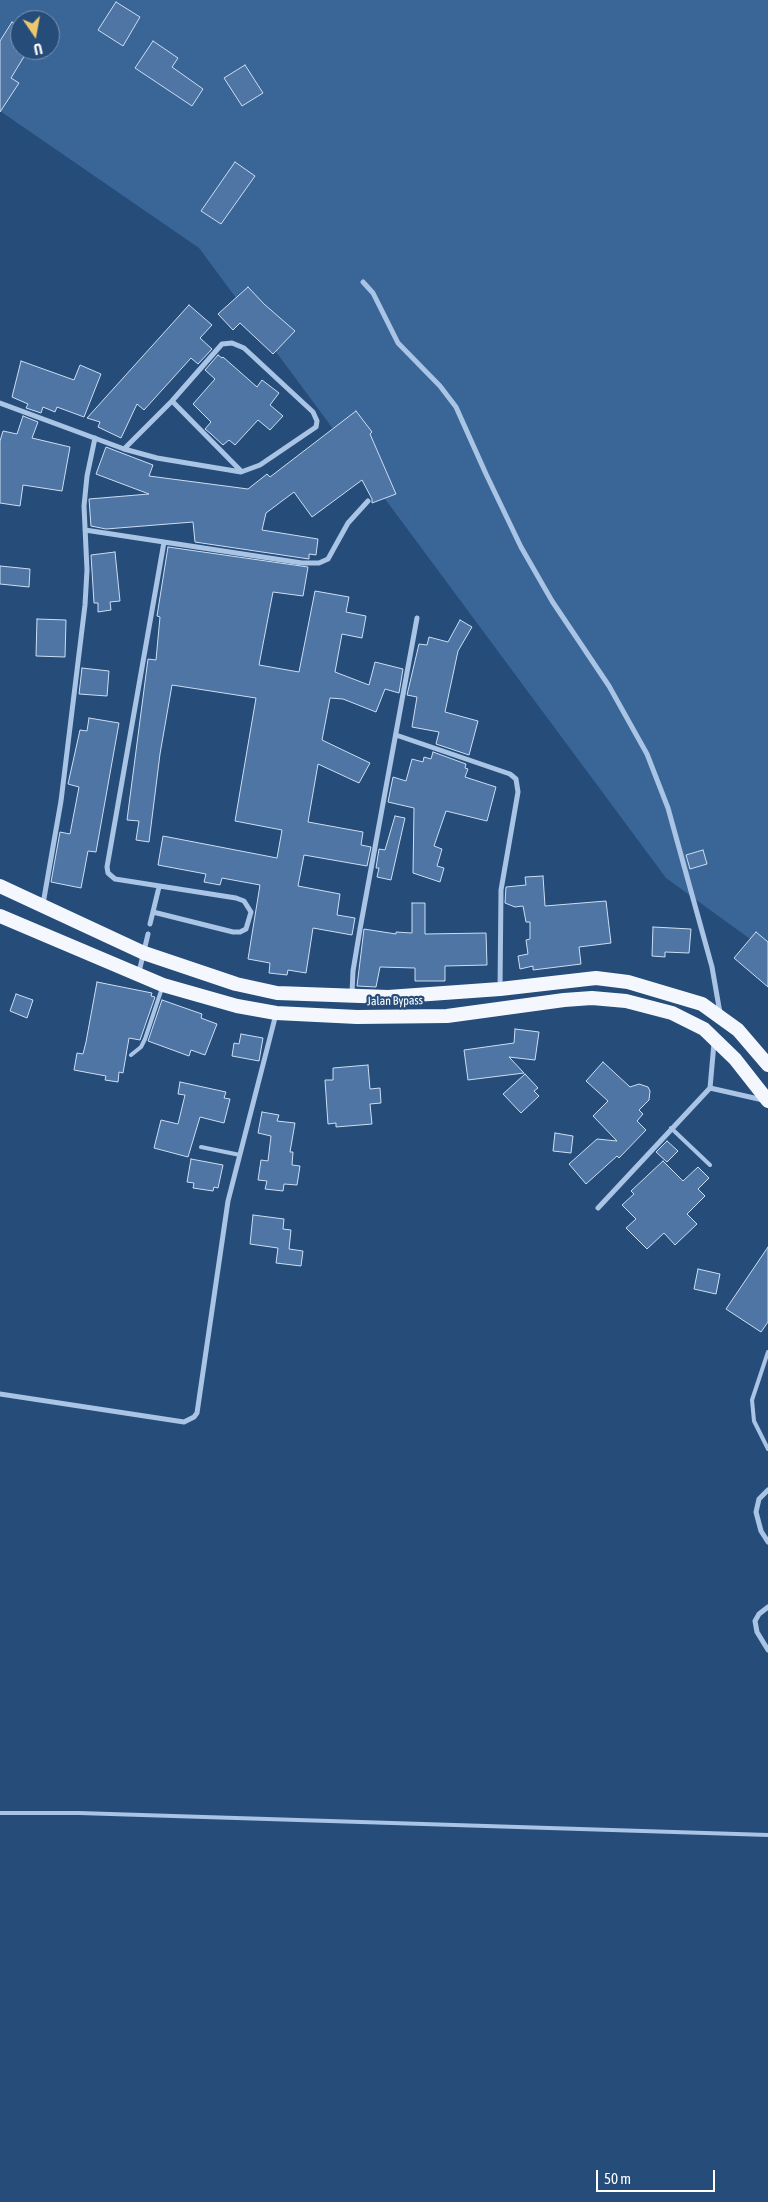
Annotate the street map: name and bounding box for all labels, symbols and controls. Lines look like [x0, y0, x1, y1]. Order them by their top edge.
north arrow [10, 10, 60, 60]
text: U [32, 40, 44, 57]
street label: Jalan Bypass [367, 993, 423, 1009]
scale bar [598, 2160, 717, 2192]
text: 50 m [604, 2170, 631, 2187]

